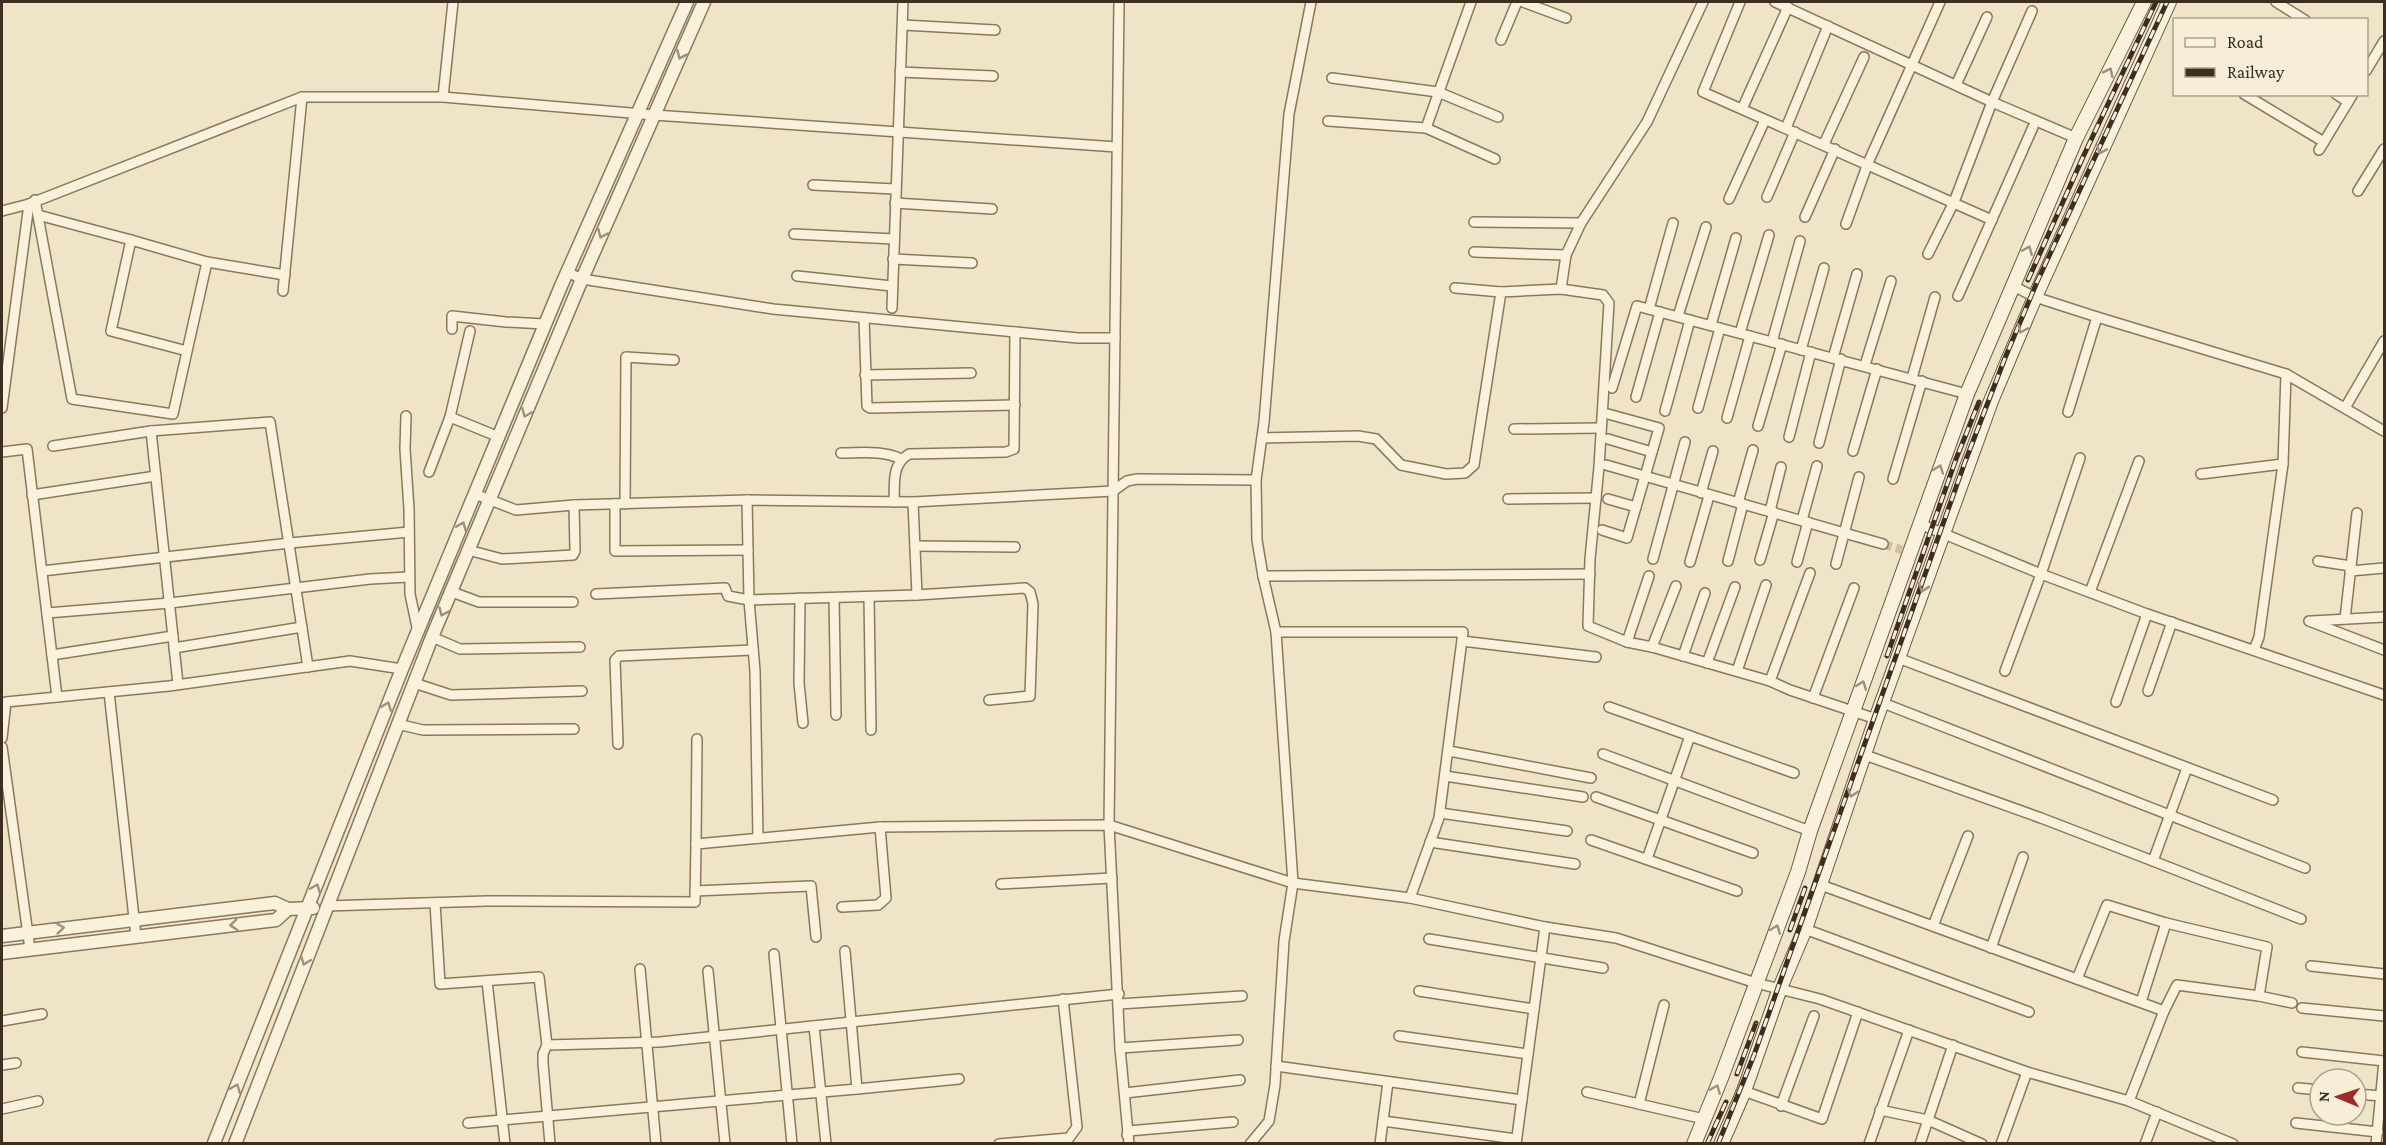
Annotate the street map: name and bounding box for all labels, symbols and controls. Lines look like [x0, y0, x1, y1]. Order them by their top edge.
legend [2173, 18, 2368, 96]
text: Road [2227, 32, 2264, 52]
one-way arrow [676, 49, 688, 60]
text: Railway [2227, 62, 2285, 82]
one-way arrow [2101, 67, 2113, 78]
one-way arrow [2096, 144, 2108, 155]
one-way arrow [598, 227, 610, 238]
one-way arrow [2021, 245, 2033, 256]
one-way arrow [2017, 322, 2029, 333]
one-way arrow [521, 407, 533, 418]
one-way arrow [1932, 464, 1945, 475]
one-way arrow [455, 521, 467, 532]
one-way arrow [1917, 583, 1930, 593]
one-way arrow [438, 606, 450, 617]
one-way arrow [1854, 680, 1867, 691]
one-way arrow [380, 702, 393, 712]
one-way arrow [1847, 787, 1859, 798]
one-way arrow [309, 883, 321, 894]
one-way arrow [230, 918, 239, 931]
one-way arrow [55, 922, 64, 935]
one-way arrow [1769, 924, 1782, 934]
one-way arrow [300, 955, 313, 966]
north arrow [2308, 1067, 2368, 1127]
one-way arrow [229, 1084, 241, 1095]
one-way arrow [1709, 1085, 1721, 1096]
text: N [2315, 1091, 2332, 1102]

